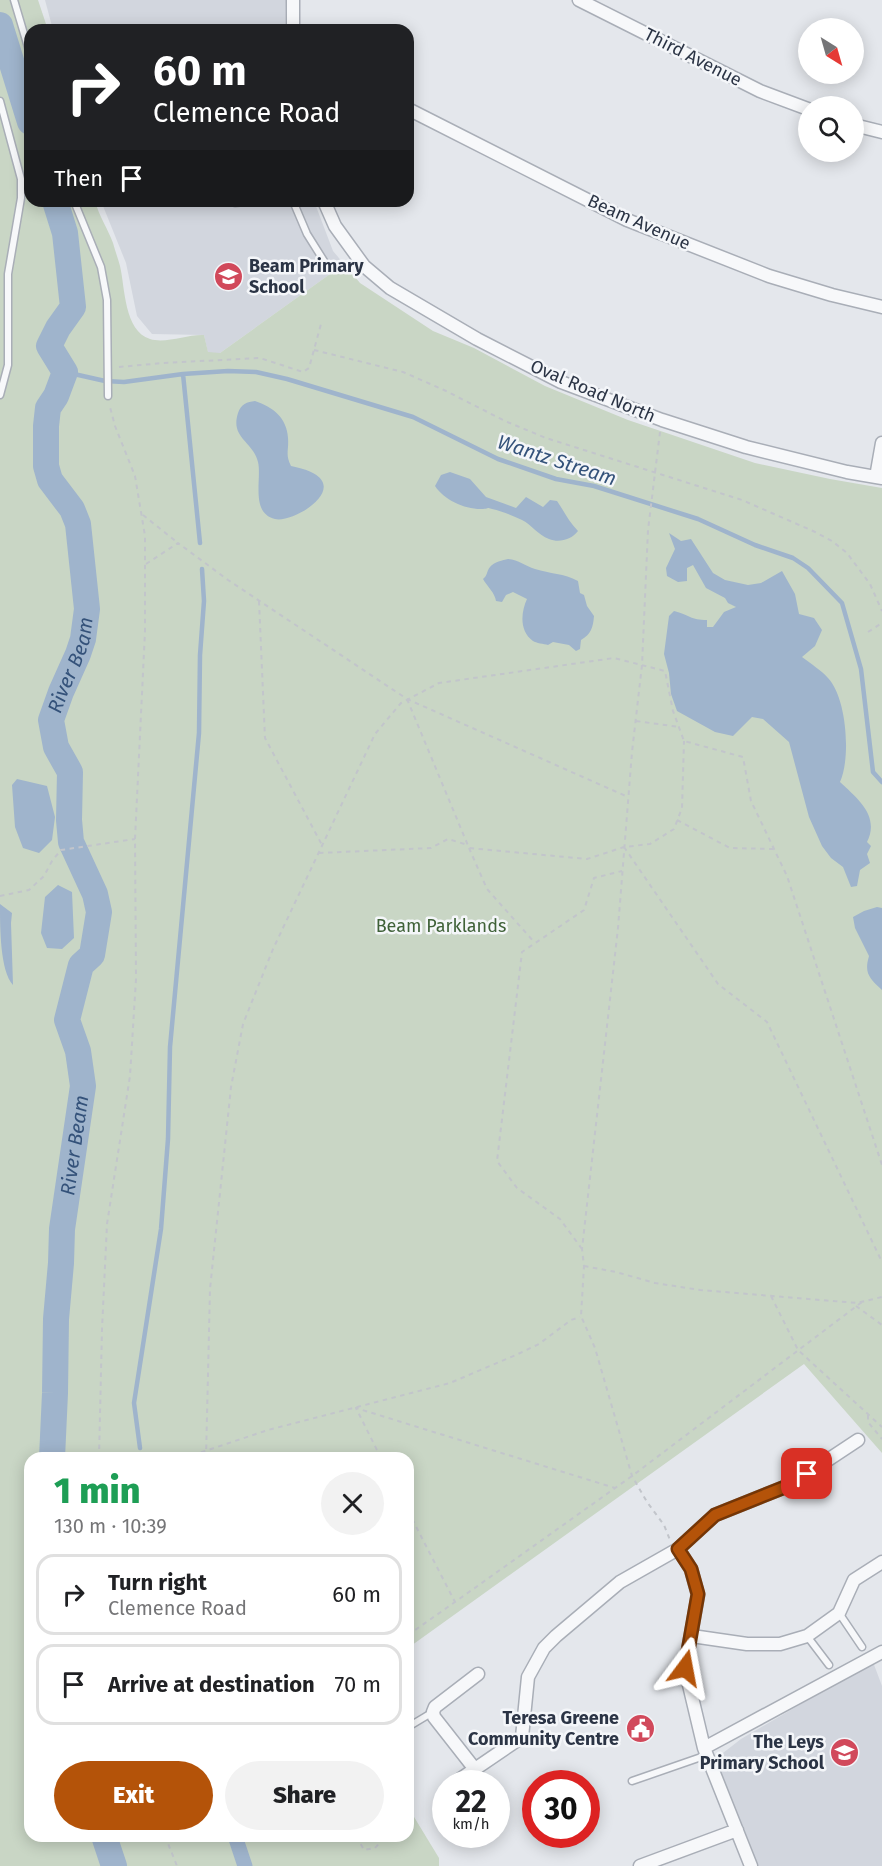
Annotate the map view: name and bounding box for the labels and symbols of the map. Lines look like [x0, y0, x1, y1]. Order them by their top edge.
north arrow [798, 18, 864, 84]
street label: Third Avenue [641, 23, 745, 91]
street label: Beam Avenue [584, 190, 694, 254]
place label: Beam Primary School [249, 255, 364, 298]
school or university icon: Beam Primary School [212, 260, 244, 292]
street label: Oval Road North [527, 355, 659, 427]
water label: Wantz Stream [495, 429, 619, 491]
water label: River Beam [42, 615, 98, 716]
park label: Beam Parklands [376, 915, 506, 937]
water label: River Beam [55, 1093, 94, 1197]
pin [781, 1448, 832, 1499]
position arrow [653, 1636, 717, 1700]
place label: Teresa Greene Community Centre [468, 1707, 619, 1750]
public building icon: Teresa Greene Community Centre [624, 1712, 656, 1744]
place label: The Leys Primary School [700, 1731, 825, 1774]
school or university icon: The Leys Primary School [829, 1736, 861, 1768]
speed limit sign: 30 [522, 1770, 600, 1848]

